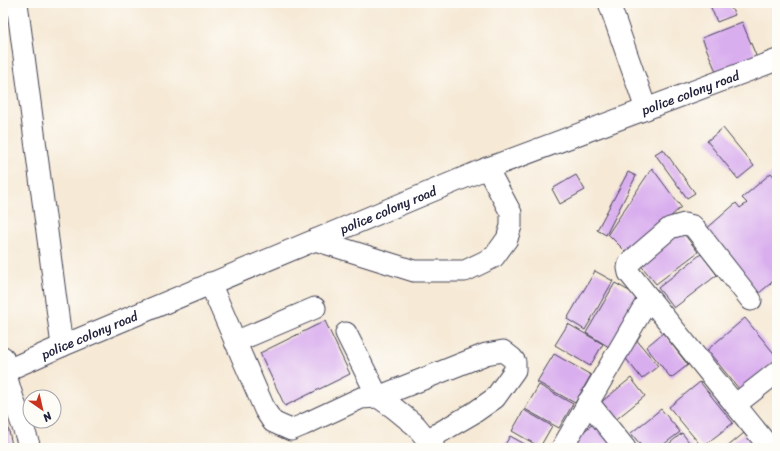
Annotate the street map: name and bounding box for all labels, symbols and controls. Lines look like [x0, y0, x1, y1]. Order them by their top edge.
street label: police colony road [637, 64, 744, 122]
street label: police colony road [336, 179, 441, 241]
street label: police colony road [37, 304, 142, 366]
north arrow [22, 389, 62, 429]
text: N [39, 406, 57, 427]

